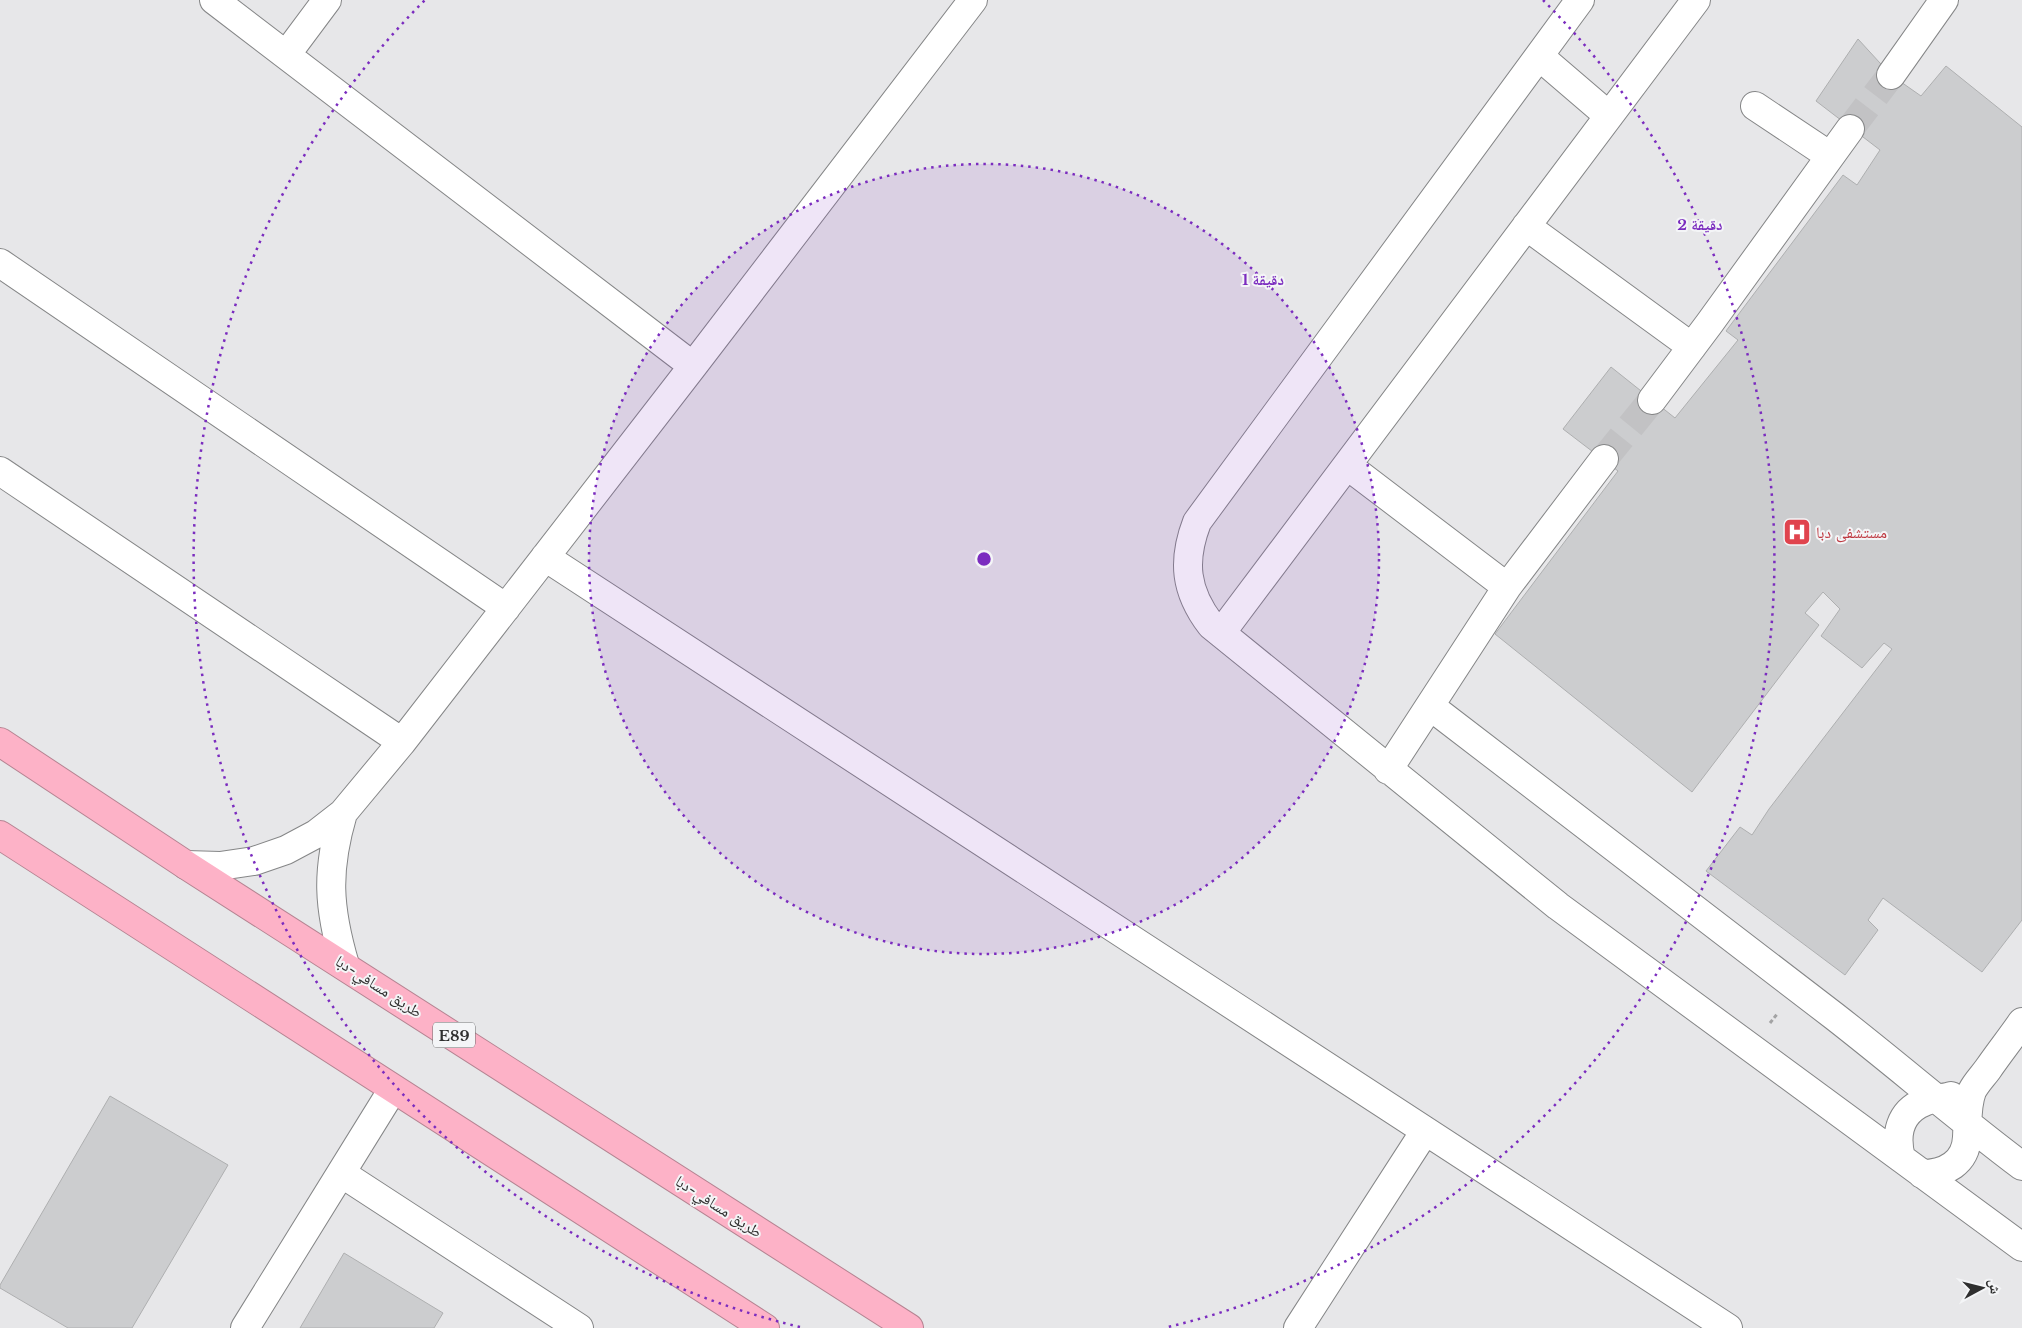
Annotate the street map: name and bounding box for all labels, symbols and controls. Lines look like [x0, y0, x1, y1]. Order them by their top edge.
text: 2 دقيقة [1677, 215, 1723, 234]
text: 1 دقيقة [1242, 270, 1284, 289]
hospital icon: مستشفى دبا [1782, 517, 1812, 547]
place label: مستشفى دبا [1816, 522, 1887, 543]
centre of rings [975, 550, 993, 568]
street label: طريق مسافي-دبا [330, 951, 426, 1024]
road number: E89 [433, 1022, 475, 1048]
street label: طريق مسافي-دبا [670, 1171, 766, 1244]
north arrow [1957, 1263, 2007, 1313]
text: ش [1985, 1278, 2005, 1295]

